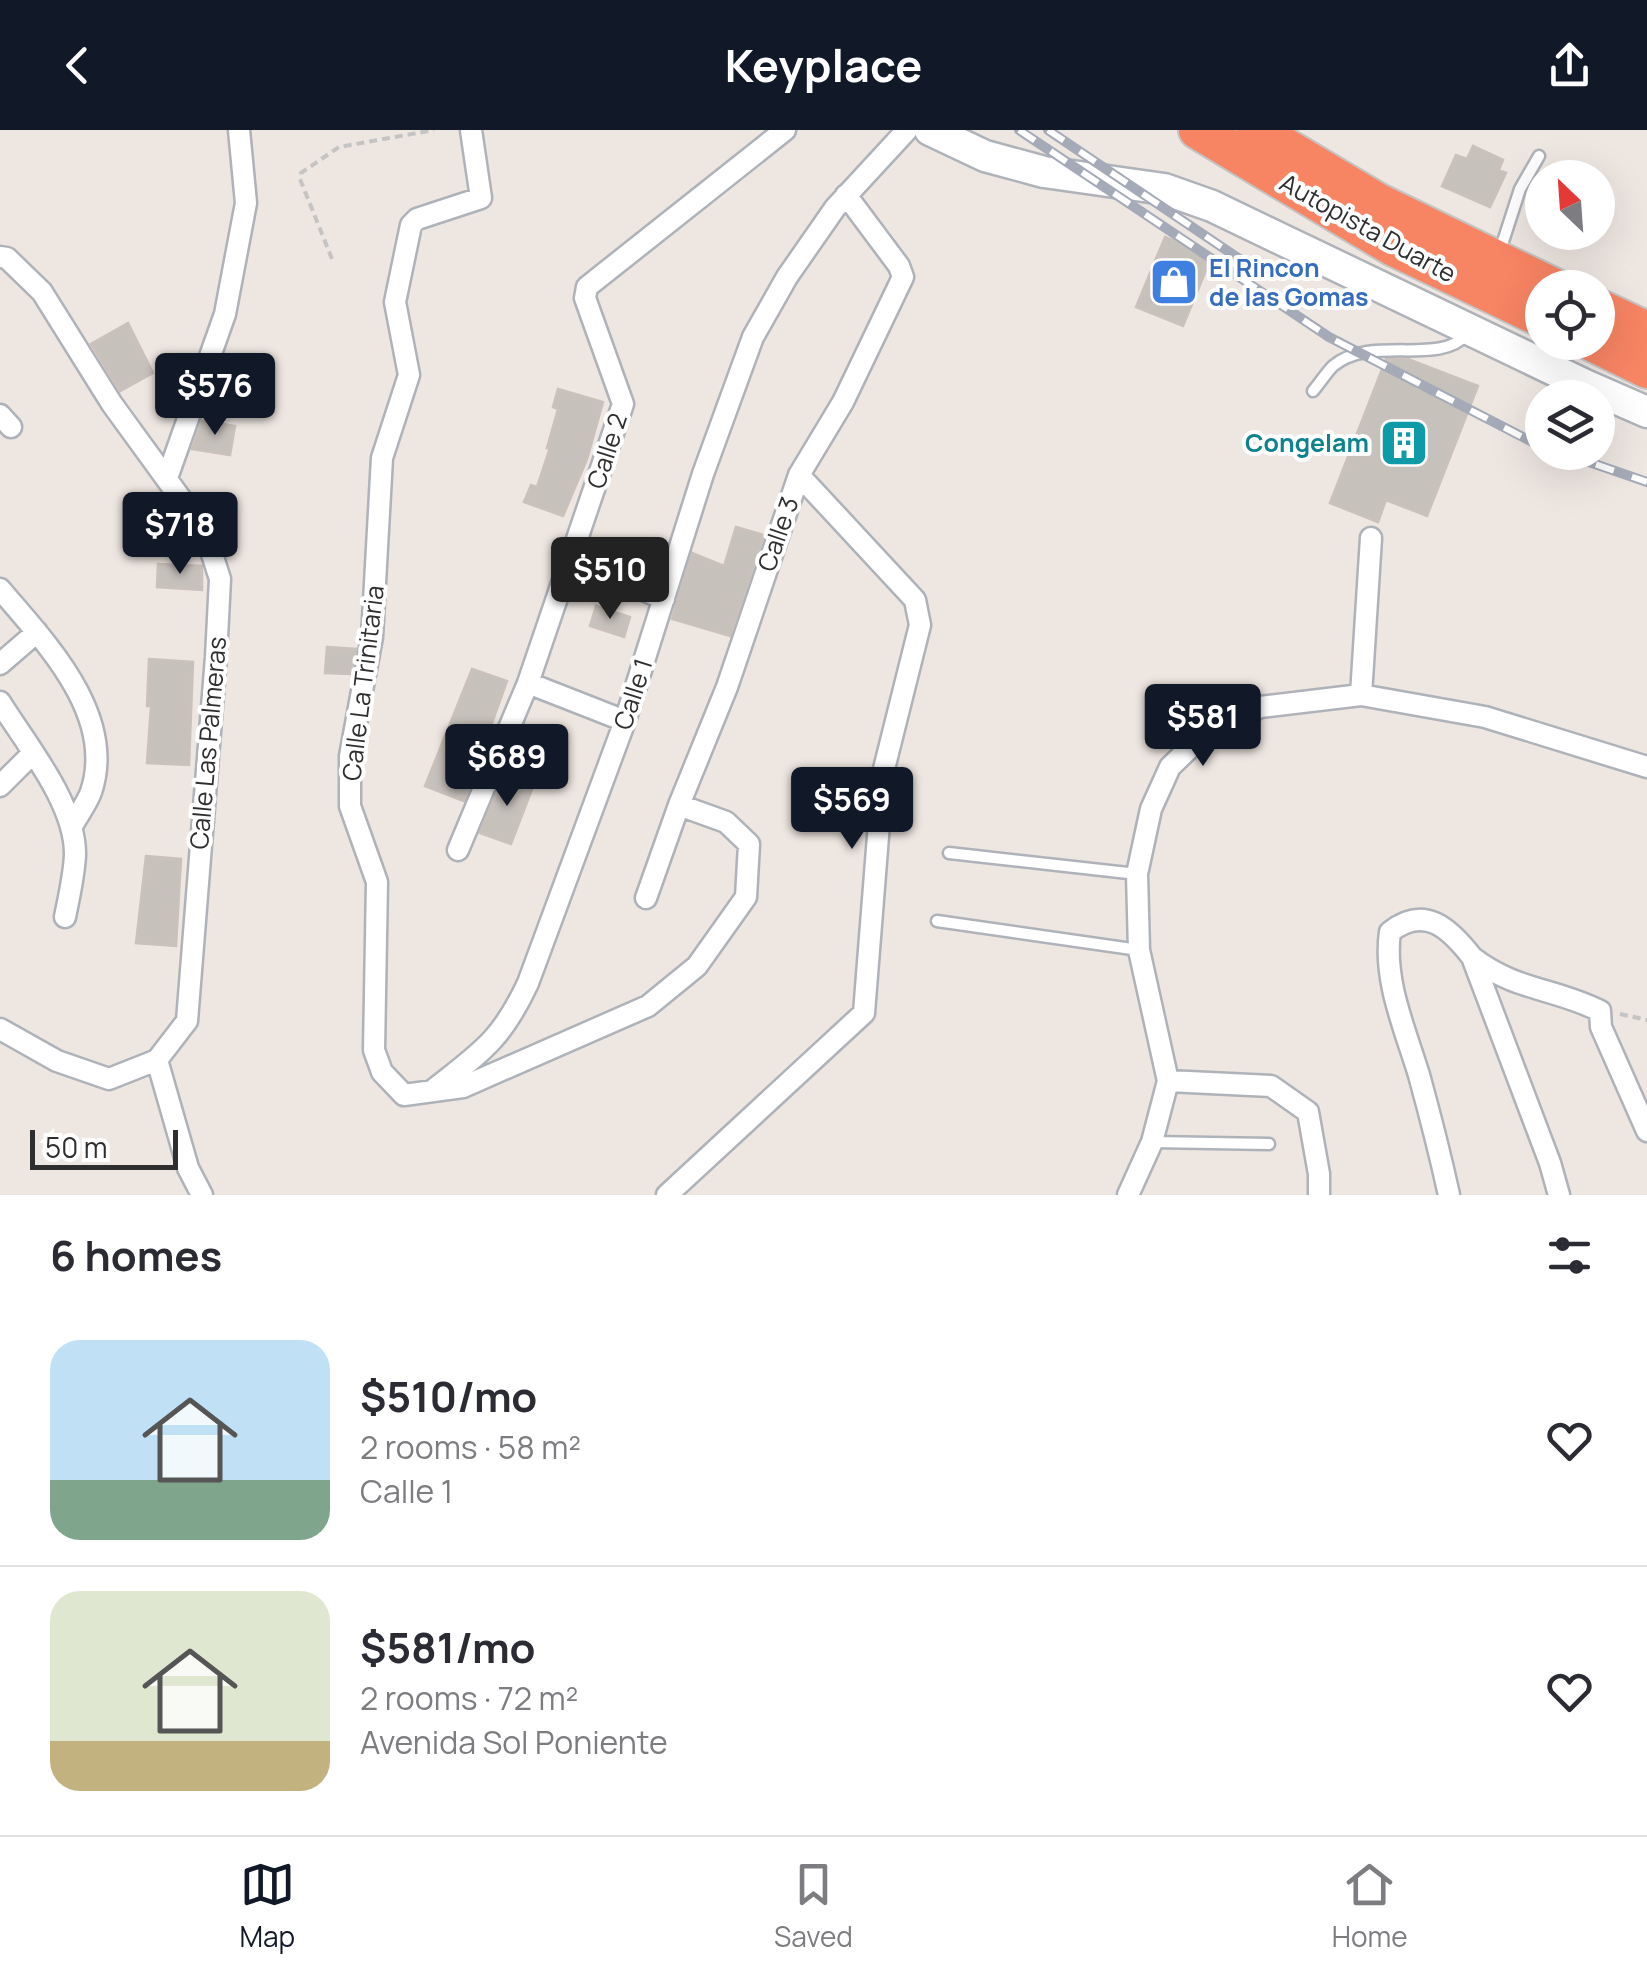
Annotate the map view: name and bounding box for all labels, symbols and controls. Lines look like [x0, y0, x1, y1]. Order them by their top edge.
text: Keyplace [725, 34, 922, 96]
icon: back [50, 38, 105, 93]
icon: share [1542, 38, 1597, 93]
north arrow [1525, 160, 1615, 250]
map controls [1525, 160, 1615, 470]
street label: Autopista Duarte [1274, 165, 1463, 290]
place label: El Rincon de las Gomas [1209, 250, 1369, 314]
shop icon: El Rincon de las Gomas [1148, 256, 1200, 308]
button: locate [1525, 270, 1615, 360]
pin: $576 [156, 353, 274, 438]
text: $576 [177, 363, 253, 407]
button: layers [1525, 380, 1615, 470]
street label: Calle 2 [578, 409, 635, 493]
building icon: Congelam [1378, 417, 1430, 469]
place label: Congelam [1245, 425, 1369, 460]
pin: $718 [121, 492, 239, 577]
street label: Calle 3 [748, 492, 807, 576]
text: $718 [145, 502, 215, 546]
pin: $510 [551, 537, 669, 622]
text: $510 [573, 547, 647, 591]
street label: Calle La Trinitaria [333, 583, 392, 783]
street label: Calle Las Palmeras [181, 635, 234, 851]
street label: Calle 1 [605, 654, 660, 734]
pin: $581 [1144, 684, 1262, 769]
text: $581 [1167, 694, 1239, 738]
pin: $689 [448, 724, 566, 809]
text: $689 [467, 734, 547, 778]
pin: $569 [793, 767, 911, 852]
text: $569 [813, 777, 891, 821]
scale bar [30, 1125, 178, 1170]
text: 50 m [45, 1128, 108, 1166]
text: 6 homes [50, 1226, 222, 1284]
icon: filters [1542, 1228, 1597, 1283]
text: $510/mo [360, 1367, 537, 1425]
icon: home [130, 1380, 250, 1500]
icon: heart [1542, 1413, 1597, 1468]
text: 2 rooms · 58 m² [360, 1425, 581, 1469]
text: Calle 1 [360, 1469, 453, 1513]
text: $581/mo [360, 1618, 535, 1676]
icon: home [130, 1631, 250, 1751]
icon: heart [1542, 1664, 1597, 1719]
text: 2 rooms · 72 m² [360, 1676, 578, 1720]
text: Avenida Sol Poniente [360, 1720, 668, 1764]
tab: Map [239, 1857, 295, 1955]
tab: Saved [774, 1857, 853, 1955]
tab: Home [1332, 1857, 1408, 1955]

